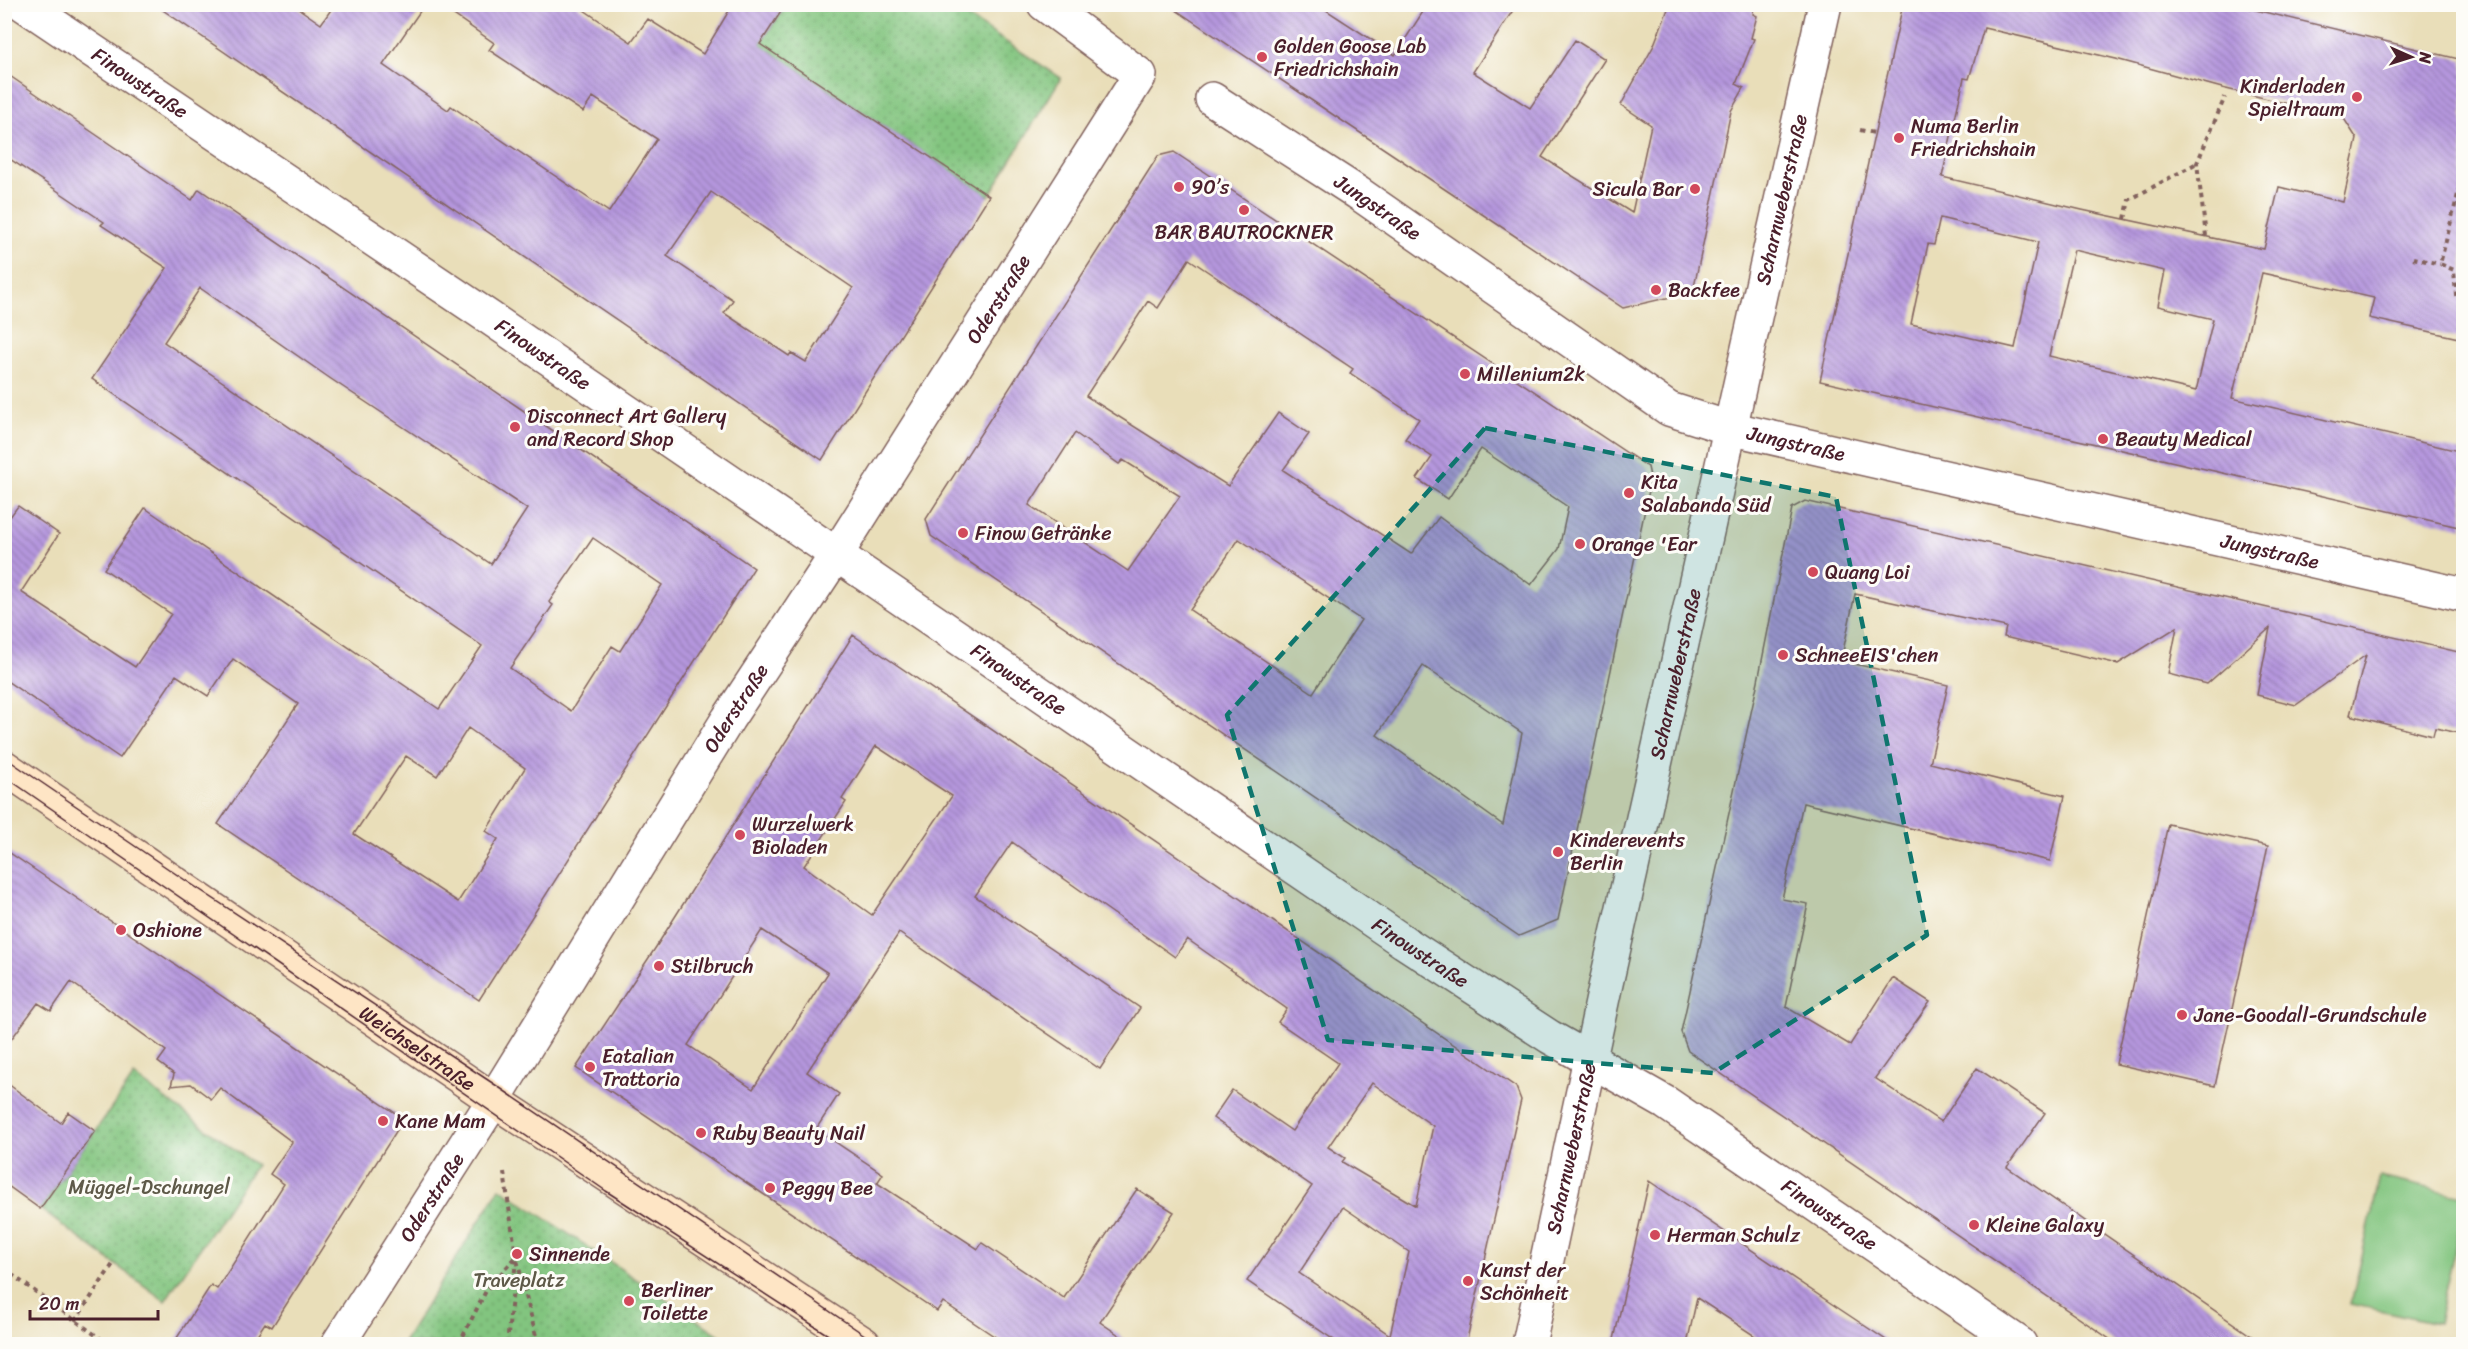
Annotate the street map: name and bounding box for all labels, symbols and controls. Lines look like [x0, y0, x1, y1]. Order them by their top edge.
north arrow [2381, 27, 2441, 87]
place label: Golden Goose Lab Friedrichshain [1274, 29, 1427, 87]
street label: Finowstraße [84, 38, 195, 128]
marker: Golden Goose Lab Friedrichshain [1255, 50, 1269, 64]
text: N [2411, 50, 2440, 65]
place label: Kinderladen Spieltraum [2240, 69, 2345, 127]
marker: Kinderladen Spieltraum [2350, 90, 2364, 104]
place label: Numa Berlin Friedrichshain [1911, 109, 2036, 167]
street label: Scharnweberstraße [1746, 111, 1818, 288]
marker: Numa Berlin Friedrichshain [1892, 131, 1906, 145]
street label: Jungstraße [1326, 164, 1429, 250]
place label: 90’s [1191, 170, 1230, 205]
place label: Sicula Bar [1592, 172, 1684, 207]
marker: 90’s [1172, 180, 1186, 194]
marker: Sicula Bar [1688, 182, 1702, 196]
marker: BAR BAUTROCKNER [1237, 203, 1251, 217]
place label: BAR BAUTROCKNER [1155, 215, 1334, 250]
street label: Oderstraße [957, 247, 1040, 351]
place label: Backfee [1668, 273, 1740, 308]
marker: Backfee [1649, 283, 1663, 297]
street label: Finowstraße [487, 309, 598, 400]
place label: Millenium2k [1477, 357, 1586, 392]
marker: Millenium2k [1458, 367, 1472, 381]
place label: Disconnect Art Gallery and Record Shop [527, 399, 727, 457]
street label: Jungstraße [1742, 415, 1849, 472]
marker: Disconnect Art Gallery and Record Shop [508, 420, 522, 434]
place label: Beauty Medical [2115, 422, 2253, 457]
marker: Beauty Medical [2096, 432, 2110, 446]
place label: Kita Salabanda Süd [1641, 465, 1772, 523]
marker: Kita Salabanda Süd [1622, 486, 1636, 500]
place label: Finow Getränke [975, 516, 1111, 551]
street label: Jungstraße [2216, 523, 2323, 580]
marker: Finow Getränke [956, 526, 970, 540]
place label: Orange 'Ear [1592, 527, 1698, 562]
marker: Orange 'Ear [1573, 537, 1587, 551]
place label: Quang Loi [1825, 555, 1911, 590]
marker: Quang Loi [1806, 565, 1820, 579]
street label: Scharnweberstraße [1640, 585, 1712, 763]
street label: Finowstraße [963, 634, 1074, 725]
place label: SchneeEIS'chen [1795, 638, 1938, 673]
marker: SchneeEIS'chen [1776, 648, 1790, 662]
street label: Oderstraße [694, 656, 778, 760]
place label: Wurzelwerk Bioladen [752, 807, 854, 865]
place label: Kinderevents Berlin [1570, 823, 1686, 881]
marker: Wurzelwerk Bioladen [733, 828, 747, 842]
marker: Kinderevents Berlin [1551, 845, 1565, 859]
street label: Finowstraße [1364, 908, 1476, 998]
place label: Oshione [133, 913, 202, 948]
marker: Oshione [114, 923, 128, 937]
place label: Stilbruch [671, 949, 754, 984]
marker: Stilbruch [652, 959, 666, 973]
street label: Weichselstraße [352, 996, 483, 1101]
place label: Jane-Goodall-Grundschule [2193, 998, 2427, 1033]
marker: Jane-Goodall-Grundschule [2175, 1008, 2189, 1022]
place label: Eatalian Trattoria [602, 1039, 680, 1097]
marker: Eatalian Trattoria [583, 1060, 597, 1074]
street label: Scharnweberstraße [1536, 1060, 1607, 1237]
place label: Kane Mam [395, 1104, 486, 1139]
marker: Kane Mam [376, 1114, 390, 1128]
place label: Ruby Beauty Nail [713, 1116, 866, 1151]
marker: Ruby Beauty Nail [694, 1126, 708, 1140]
street label: Oderstraße [390, 1145, 474, 1249]
street label: Finowstraße [1774, 1169, 1885, 1260]
park label: Müggel-Dschungel [68, 1170, 230, 1205]
place label: Peggy Bee [782, 1171, 873, 1206]
marker: Peggy Bee [763, 1181, 777, 1195]
place label: Kleine Galaxy [1986, 1208, 2105, 1243]
place label: Herman Schulz [1667, 1218, 1801, 1253]
marker: Kleine Galaxy [1967, 1218, 1981, 1232]
marker: Herman Schulz [1648, 1228, 1662, 1242]
place label: Sinnende [529, 1237, 610, 1272]
marker: Sinnende [510, 1247, 524, 1261]
place label: Kunst der Schönheit [1480, 1253, 1569, 1311]
park label: Traveplatz [473, 1263, 565, 1298]
place label: Berliner Toilette [641, 1273, 714, 1331]
marker: Kunst der Schönheit [1461, 1274, 1475, 1288]
scale bar [30, 1283, 158, 1321]
text: 20 m [39, 1288, 79, 1320]
marker: Berliner Toilette [622, 1294, 636, 1308]

